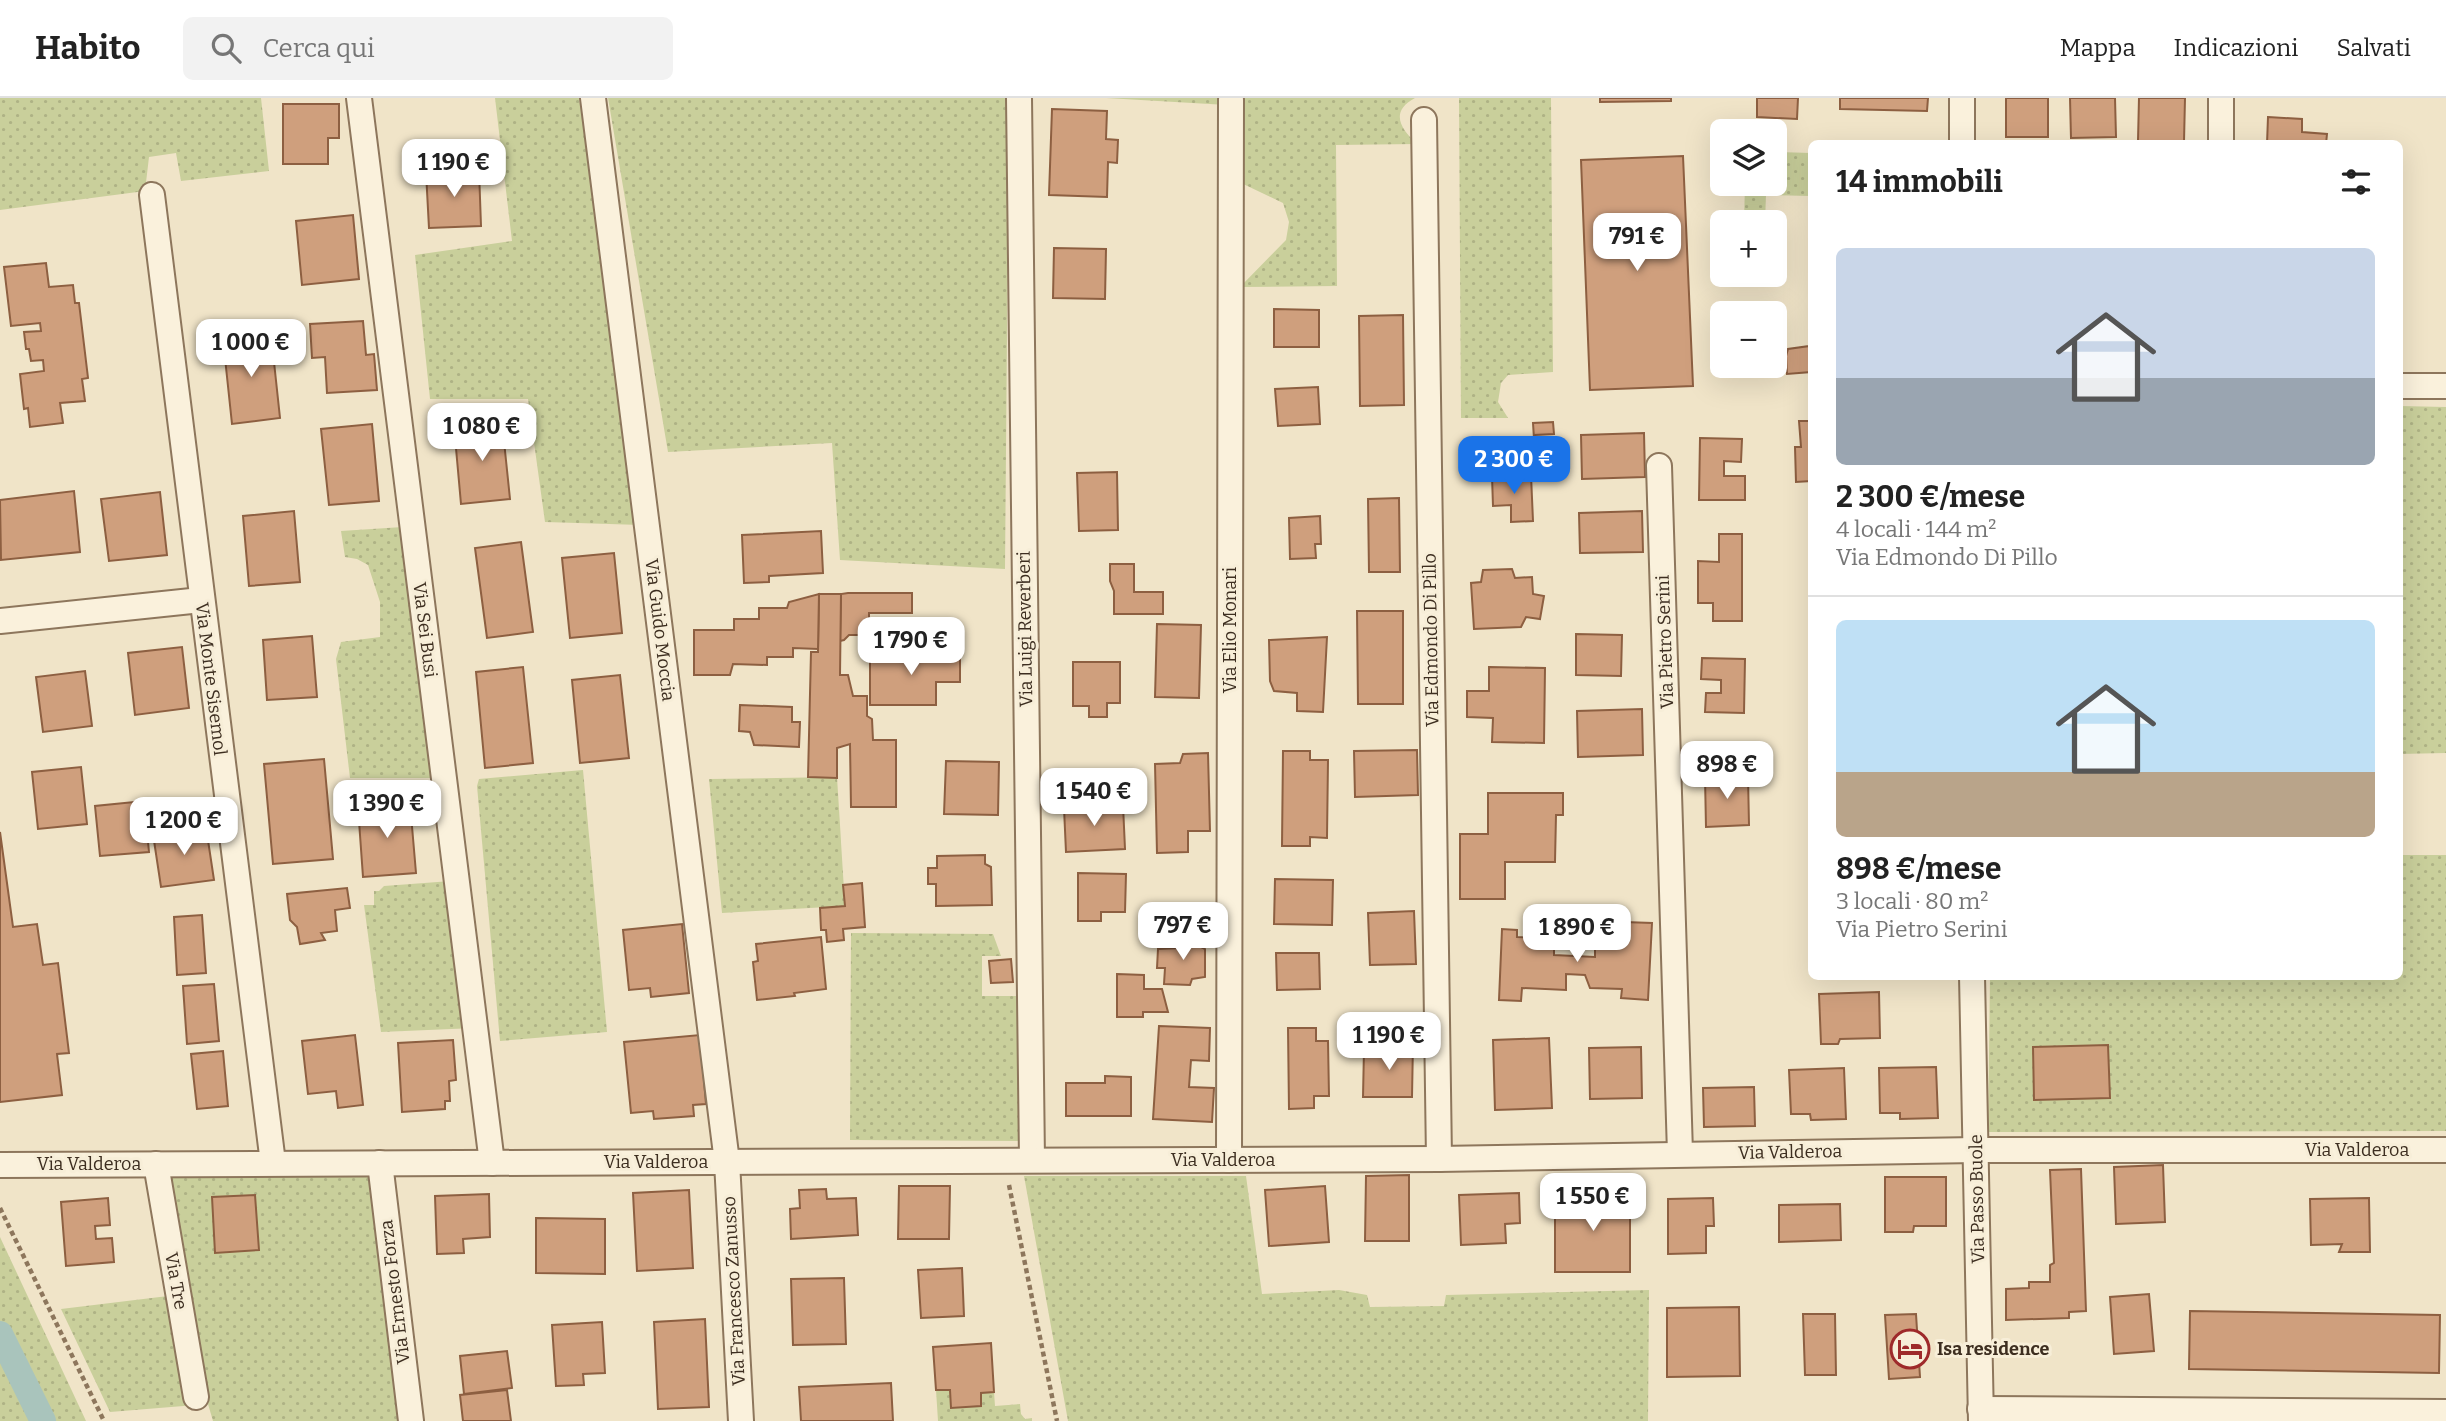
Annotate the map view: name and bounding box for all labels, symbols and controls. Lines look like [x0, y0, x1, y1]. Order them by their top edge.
search box [183, 17, 673, 80]
text: Habito [35, 28, 141, 68]
icon: search [207, 29, 245, 67]
text: Cerca qui [263, 33, 375, 64]
text: Mappa [2060, 34, 2136, 62]
text: Indicazioni [2174, 34, 2298, 62]
text: Salvati [2336, 34, 2411, 62]
map controls [1710, 119, 1787, 378]
button: layers [1710, 119, 1787, 196]
pin: 1 190 € [389, 140, 519, 199]
text: 1 190 € [418, 148, 490, 176]
icon: filters [2337, 163, 2375, 201]
text: 14 immobili [1836, 164, 2003, 200]
button: + [1710, 210, 1787, 287]
pin: 791 € [1588, 214, 1686, 273]
text: 791 € [1609, 222, 1665, 250]
icon: home [2043, 294, 2169, 420]
button: − [1710, 301, 1787, 378]
pin: 1 000 € [186, 320, 316, 379]
text: 1 000 € [212, 328, 290, 356]
pin: 1 080 € [417, 404, 547, 463]
text: 1 080 € [443, 412, 521, 440]
pin: 2 300 € [1449, 436, 1579, 496]
text: 2 300 € [1474, 445, 1554, 473]
text: 2 300 €/mese [1836, 479, 2025, 515]
text: 4 locali · 144 m² [1836, 515, 1996, 543]
text: Via Edmondo Di Pillo [1836, 543, 2058, 571]
street label: Via Luigi Reverberi [1013, 551, 1037, 707]
street label: Via Edmondo Di Pillo [1418, 553, 1444, 727]
street label: Via Guido Moccia [640, 557, 680, 703]
street label: Via Elio Monari [1219, 567, 1241, 693]
street label: Via Pietro Serini [1652, 575, 1678, 709]
street label: Via Sei Busi [408, 581, 442, 679]
street label: Via Monte Sisemol [191, 601, 231, 757]
pin: 1 790 € [846, 618, 976, 677]
text: 1 790 € [874, 626, 948, 654]
icon: home [2043, 666, 2169, 792]
pin: 898 € [1678, 742, 1776, 801]
text: 898 € [1696, 750, 1758, 778]
pin: 1 540 € [1029, 768, 1159, 828]
text: 1 540 € [1056, 777, 1132, 805]
pin: 1 390 € [322, 780, 452, 840]
text: 1 390 € [349, 789, 425, 817]
pin: 1 200 € [119, 798, 249, 857]
text: 1 200 € [146, 806, 222, 834]
text: 898 €/mese [1836, 851, 2002, 887]
text: 3 locali · 80 m² [1836, 887, 1988, 915]
pin: 797 € [1134, 902, 1232, 962]
pin: 1 890 € [1512, 904, 1642, 964]
text: 797 € [1154, 911, 1212, 939]
text: 1 890 € [1539, 913, 1615, 941]
text: Via Pietro Serini [1836, 915, 2008, 943]
pin: 1 190 € [1324, 1012, 1454, 1072]
text: 1 190 € [1353, 1021, 1425, 1049]
street label: Via Passo Buole [1965, 1134, 1989, 1264]
street label: Via Valderoa [2305, 1139, 2409, 1161]
street label: Via Valderoa [1738, 1140, 1843, 1164]
street label: Via Valderoa [1171, 1149, 1275, 1171]
street label: Via Valderoa [604, 1151, 708, 1173]
street label: Via Valderoa [37, 1153, 141, 1175]
pin: 1 550 € [1528, 1174, 1658, 1233]
text: 1 550 € [1556, 1182, 1630, 1210]
street label: Via Francesco Zanusso [718, 1196, 750, 1386]
street label: Via Ernesto Forza [375, 1218, 415, 1365]
street label: Via Tre [160, 1251, 192, 1311]
hotel icon: Isa residence [1889, 1328, 1931, 1370]
place label: Isa residence [1937, 1338, 2049, 1360]

